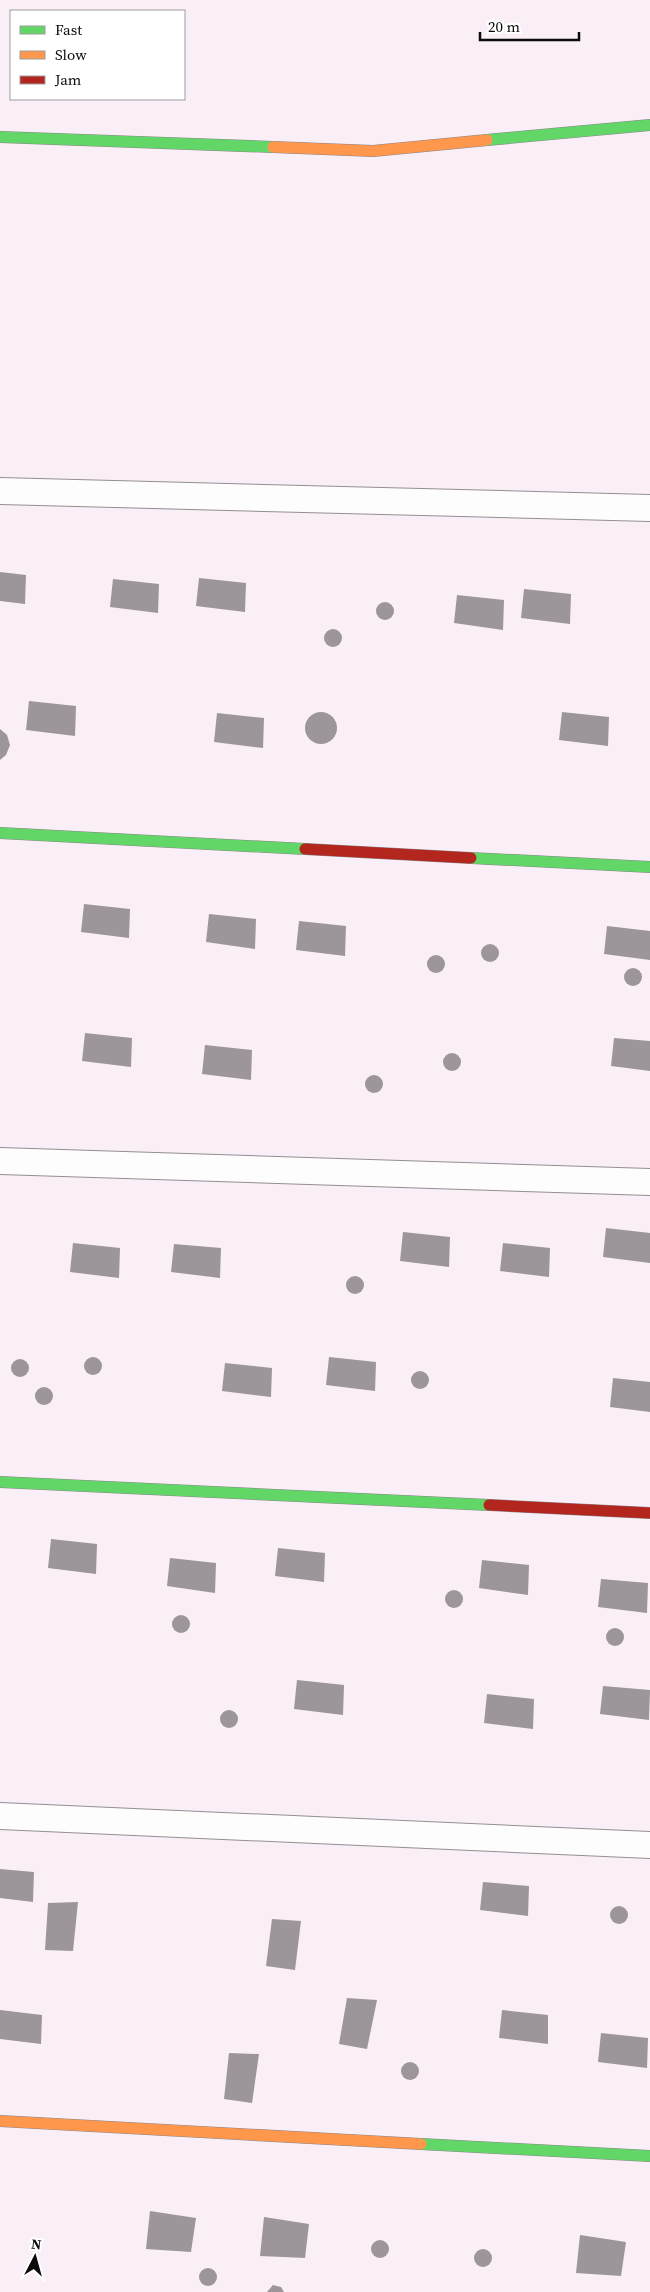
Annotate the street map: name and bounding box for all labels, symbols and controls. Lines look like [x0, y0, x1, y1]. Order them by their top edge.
legend [10, 10, 185, 100]
scale bar [480, 10, 579, 42]
text: 20 m [488, 16, 520, 37]
text: Fast [55, 19, 82, 40]
text: Slow [55, 44, 87, 65]
text: Jam [54, 69, 82, 90]
north arrow [10, 2232, 60, 2282]
text: N [30, 2234, 42, 2255]

